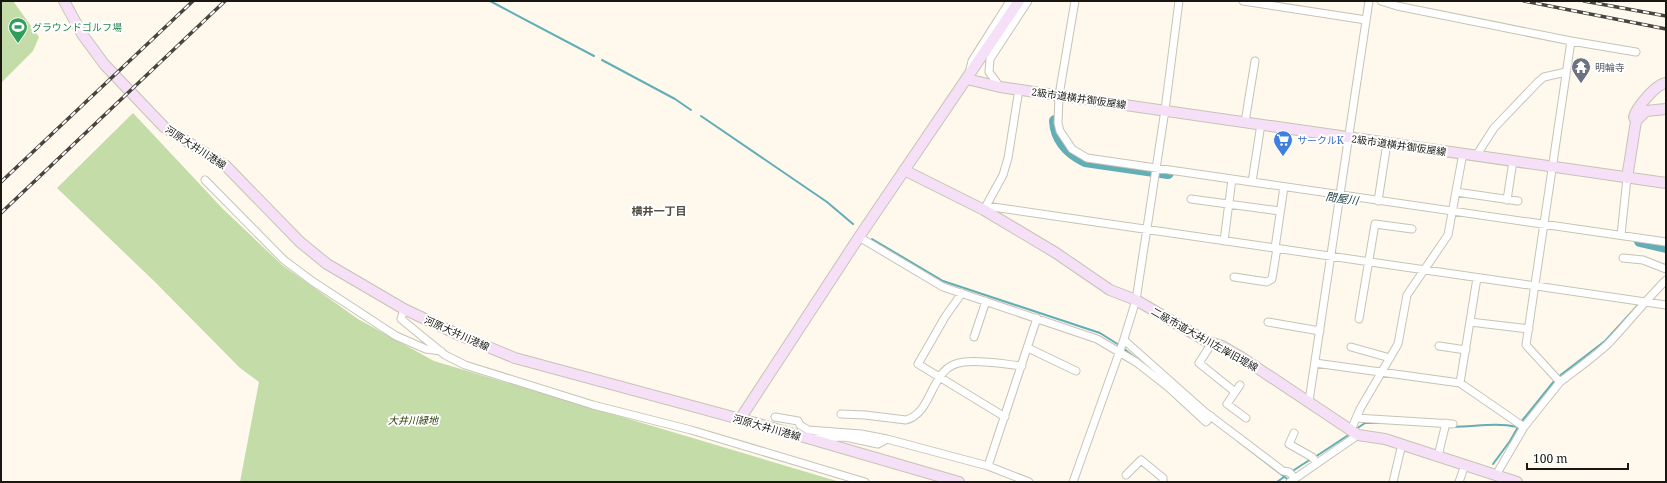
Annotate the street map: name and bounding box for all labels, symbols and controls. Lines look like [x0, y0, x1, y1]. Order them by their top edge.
sports icon: グラウンドゴルフ場 [7, 16, 29, 44]
place label: グラウンドゴルフ場 [32, 20, 122, 34]
temple icon: 明輪寺 [1570, 56, 1592, 84]
place label: 明輪寺 [1595, 60, 1625, 74]
street label: 2級市道横井御仮屋線 [1031, 84, 1127, 112]
street label: 河原大井川港線 [163, 122, 229, 172]
supermarket icon: サークルK [1272, 129, 1294, 157]
street label: 2級市道横井御仮屋線 [1351, 131, 1447, 159]
place label: サークルK [1297, 133, 1345, 147]
water label: 問屋川 [1325, 188, 1360, 208]
district label: 横井一丁目 [632, 203, 687, 218]
street label: 二級市道大井川左岸旧堤線 [1149, 304, 1261, 374]
street label: 河原大井川港線 [422, 312, 492, 354]
street label: 河原大井川港線 [731, 411, 803, 443]
park label: 大井川緑地 [388, 413, 439, 427]
scale bar [1527, 445, 1628, 471]
text: 100 m [1533, 450, 1568, 467]

